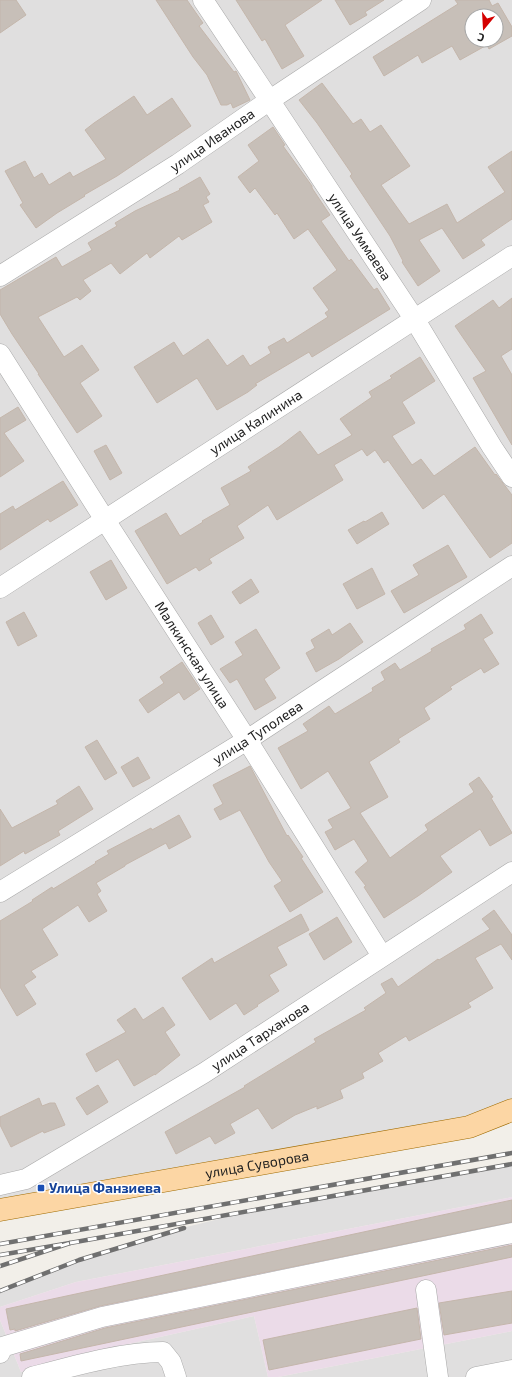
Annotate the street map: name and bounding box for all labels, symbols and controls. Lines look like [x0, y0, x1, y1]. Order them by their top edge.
north arrow [464, 8, 504, 48]
text: С [475, 31, 486, 45]
street label: улица Иванова [167, 105, 257, 175]
street label: улица Уммаева [325, 190, 395, 283]
street label: улица Калинина [206, 385, 305, 458]
street label: Малкинская улица [152, 598, 233, 711]
street label: улица Туполева [209, 697, 306, 767]
street label: улица Тарханова [208, 998, 312, 1074]
street label: улица Суворова [204, 1147, 310, 1182]
place label: Улица Фанзиева [49, 1179, 161, 1196]
marker: Улица Фанзиева [36, 1183, 46, 1193]

